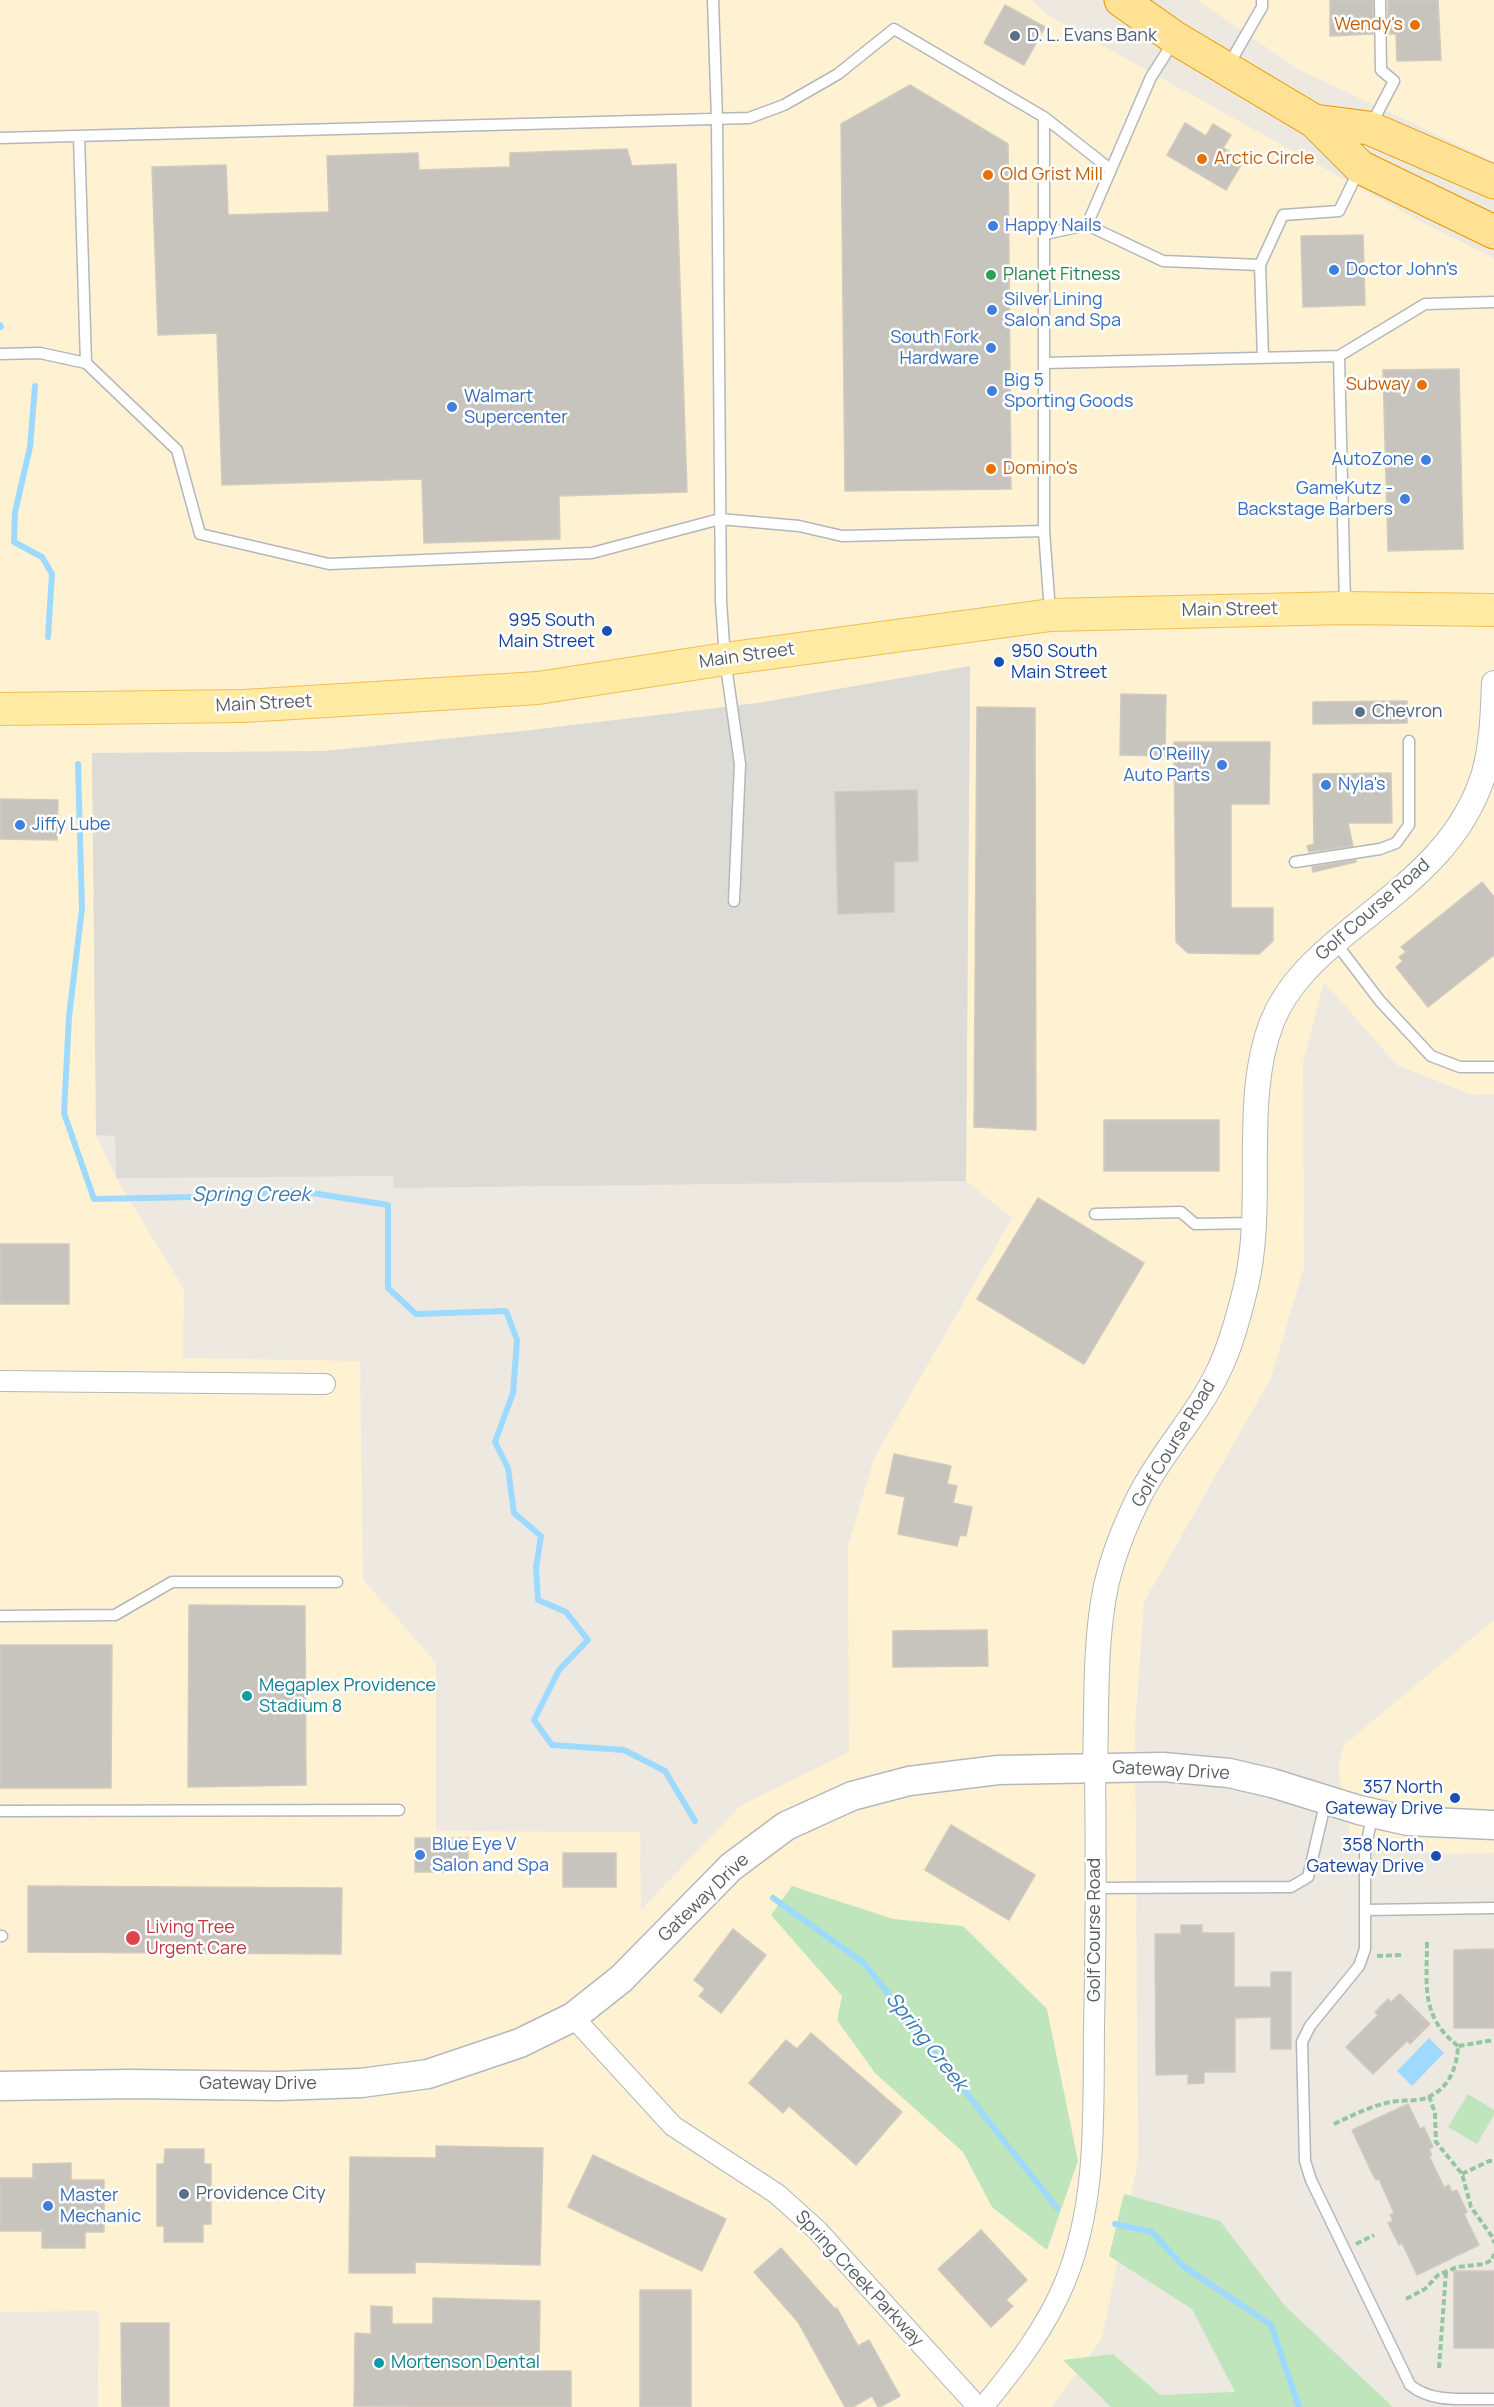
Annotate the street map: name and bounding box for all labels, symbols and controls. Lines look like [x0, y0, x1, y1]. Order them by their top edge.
place label: Wendy's [1334, 14, 1403, 36]
marker: Wendy's [1408, 18, 1422, 32]
place label: D. L. Evans Bank [1027, 25, 1157, 47]
marker: D. L. Evans Bank [1008, 29, 1022, 43]
place label: Arctic Circle [1214, 148, 1314, 170]
marker: Arctic Circle [1195, 152, 1209, 166]
place label: Old Grist Mill [1000, 164, 1103, 186]
marker: Old Grist Mill [981, 168, 995, 182]
place label: Happy Nails [1005, 215, 1102, 237]
marker: Happy Nails [986, 219, 1000, 233]
place label: Doctor John's [1346, 259, 1458, 281]
marker: Doctor John's [1327, 263, 1341, 277]
place label: Planet Fitness [1003, 264, 1121, 286]
marker: Planet Fitness [984, 268, 998, 282]
place label: Silver Lining Salon and Spa [1004, 289, 1121, 332]
marker: Silver Lining Salon and Spa [985, 303, 999, 317]
place label: South Fork Hardware [890, 327, 979, 370]
marker: South Fork Hardware [984, 341, 998, 355]
place label: Big 5 Sporting Goods [1004, 370, 1133, 412]
place label: Subway [1346, 374, 1410, 396]
marker: Subway [1415, 378, 1429, 392]
marker: Big 5 Sporting Goods [985, 384, 999, 398]
place label: Walmart Supercenter [464, 386, 568, 428]
marker: Walmart Supercenter [445, 400, 459, 414]
place label: AutoZone [1332, 449, 1414, 471]
marker: AutoZone [1419, 453, 1433, 467]
place label: Domino's [1003, 458, 1078, 480]
marker: Domino's [984, 462, 998, 476]
place label: GameKutz - Backstage Barbers [1238, 478, 1393, 520]
marker: GameKutz - Backstage Barbers [1398, 492, 1412, 506]
street label: Main Street [1182, 598, 1278, 622]
place label: 995 South Main Street [499, 610, 595, 652]
marker: 995 South Main Street [600, 624, 614, 638]
street label: Main Street [698, 639, 796, 673]
place label: 950 South Main Street [1011, 641, 1107, 684]
marker: 950 South Main Street [992, 655, 1006, 669]
street label: Main Street [215, 691, 313, 717]
place label: Chevron [1372, 701, 1443, 723]
marker: Chevron [1353, 705, 1367, 719]
place label: O'Reilly Auto Parts [1123, 744, 1210, 786]
marker: O'Reilly Auto Parts [1215, 758, 1229, 772]
place label: Nyla's [1338, 774, 1386, 796]
marker: Nyla's [1319, 778, 1333, 792]
place label: Jiffy Lube [32, 814, 111, 836]
marker: Jiffy Lube [13, 818, 27, 832]
street label: Golf Course Road [1312, 855, 1434, 965]
water label: Spring Creek [192, 1183, 310, 1207]
street label: Golf Course Road [1128, 1377, 1220, 1511]
place label: Megaplex Providence Stadium 8 [259, 1675, 436, 1718]
marker: Megaplex Providence Stadium 8 [240, 1689, 254, 1703]
street label: Gateway Drive [1112, 1757, 1230, 1785]
place label: 357 North Gateway Drive [1325, 1777, 1443, 1820]
marker: 357 North Gateway Drive [1448, 1791, 1462, 1805]
place label: Blue Eye V Salon and Spa [432, 1834, 549, 1876]
place label: 358 North Gateway Drive [1306, 1835, 1424, 1878]
marker: Blue Eye V Salon and Spa [413, 1848, 427, 1862]
street label: Gateway Drive [654, 1849, 754, 1947]
marker: 358 North Gateway Drive [1429, 1849, 1443, 1863]
street label: Golf Course Road [1084, 1858, 1106, 2002]
place label: Living Tree Urgent Care [146, 1917, 247, 1960]
marker: Living Tree Urgent Care [124, 1929, 142, 1947]
water label: Spring Creek [880, 1988, 972, 2096]
street label: Gateway Drive [199, 2073, 317, 2095]
place label: Providence City [196, 2183, 326, 2205]
place label: Master Mechanic [60, 2185, 141, 2228]
marker: Providence City [177, 2187, 191, 2201]
marker: Master Mechanic [41, 2199, 55, 2213]
street label: Spring Creek Parkway [790, 2206, 928, 2352]
place label: Mortenson Dental [391, 2352, 540, 2374]
marker: Mortenson Dental [372, 2356, 386, 2370]

